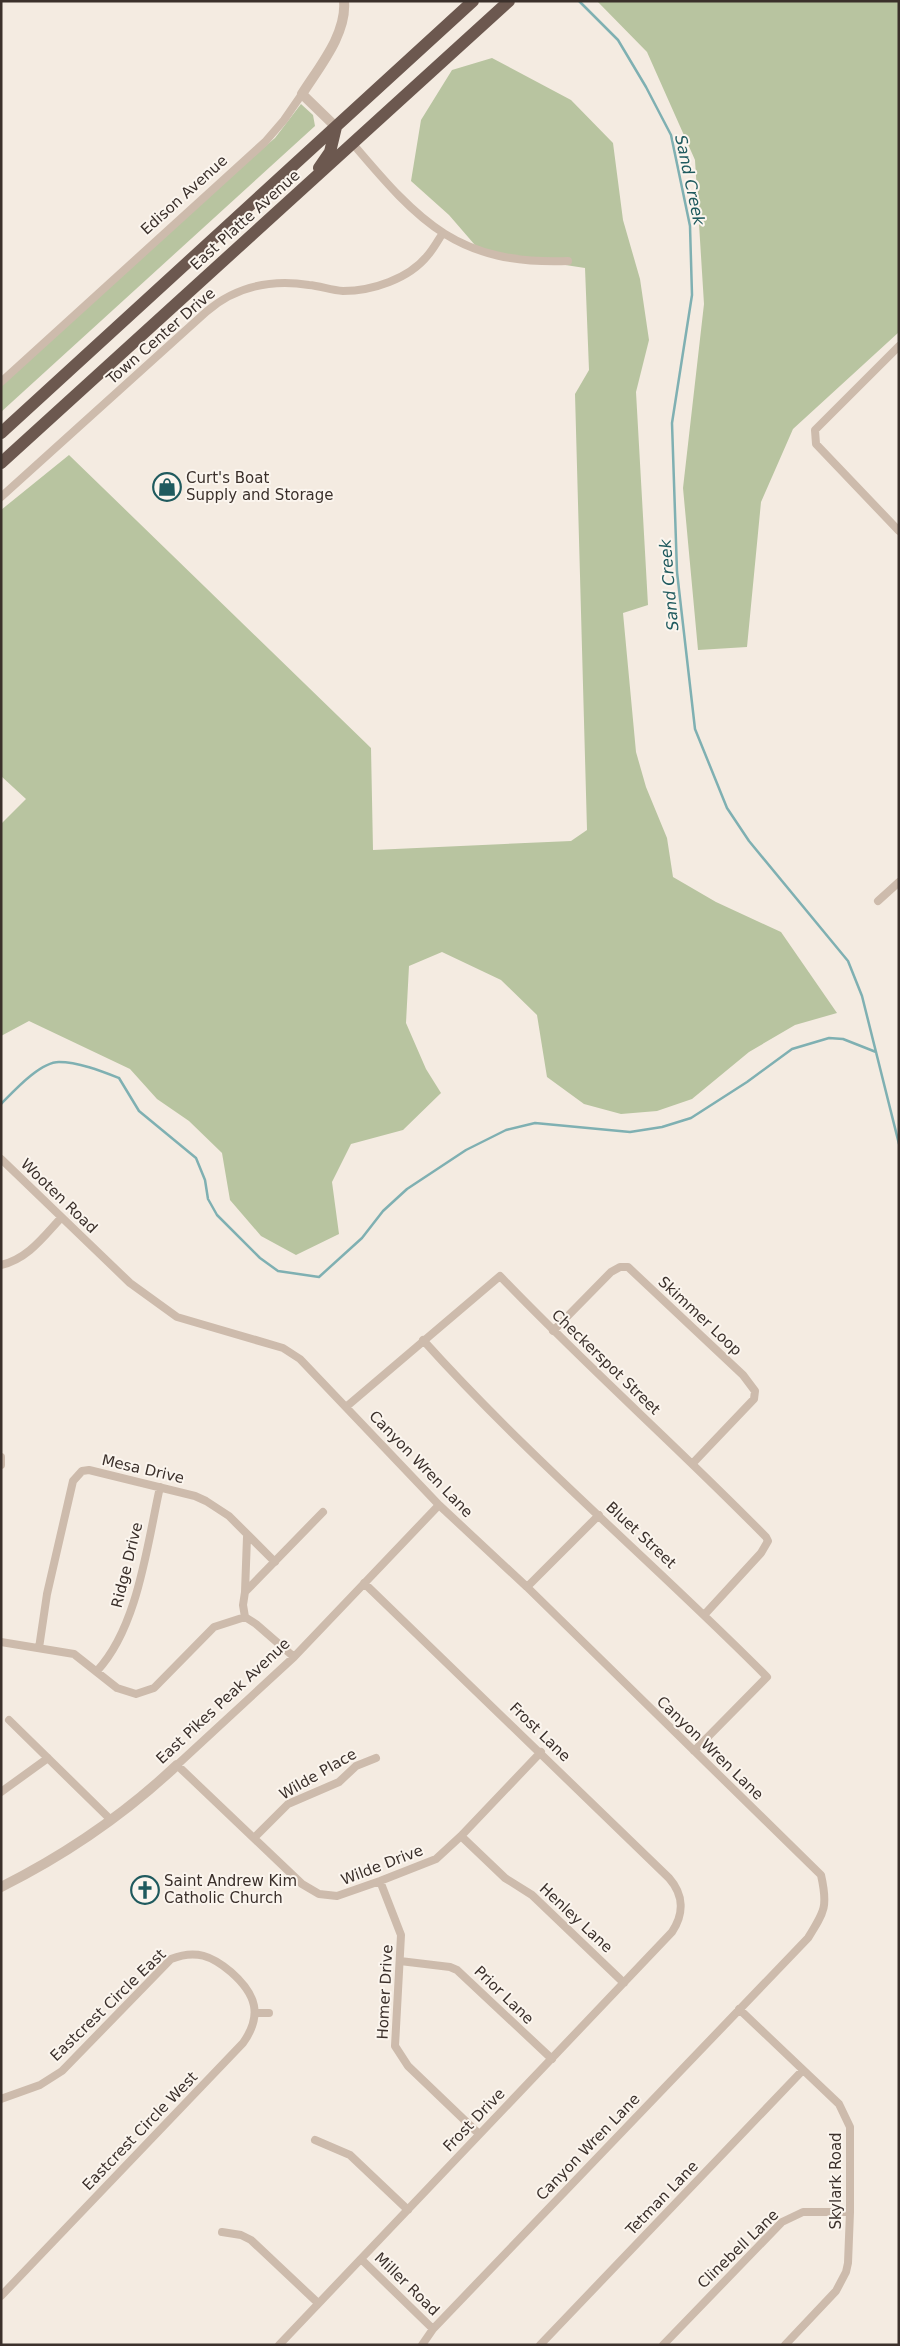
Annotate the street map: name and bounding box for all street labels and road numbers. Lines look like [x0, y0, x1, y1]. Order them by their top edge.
street label: Edison Avenue [137, 151, 231, 239]
street label: East Platte Avenue [187, 166, 303, 274]
street label: Town Center Drive [102, 284, 219, 389]
street label: Wooten Road [17, 1155, 101, 1237]
street label: Skimmer Loop [654, 1273, 746, 1359]
street label: Checkerspot Street [548, 1306, 664, 1418]
street label: Canyon Wren Lane [365, 1407, 477, 1521]
street label: Mesa Drive [100, 1451, 186, 1487]
street label: Bluet Street [602, 1498, 680, 1572]
street label: Ridge Drive [108, 1520, 146, 1610]
street label: East Pikes Peak Avenue [152, 1634, 294, 1768]
street label: Canyon Wren Lane [653, 1692, 767, 1804]
street label: Frost Lane [506, 1699, 574, 1765]
street label: Wilde Place [276, 1745, 360, 1803]
street label: Wilde Drive [338, 1841, 426, 1889]
street label: Henley Lane [536, 1880, 616, 1956]
street label: Homer Drive [374, 1944, 396, 2040]
street label: Eastcrest Circle East [47, 1945, 170, 2065]
street label: Prior Lane [471, 1962, 537, 2028]
street label: Eastcrest Circle West [79, 2068, 201, 2194]
street label: Frost Drive [439, 2085, 509, 2155]
street label: Canyon Wren Lane [532, 2090, 644, 2204]
street label: Skylark Road [827, 2132, 845, 2230]
street label: Tetman Lane [621, 2157, 702, 2240]
street label: Clinebell Lane [694, 2206, 782, 2292]
street label: Miller Road [371, 2249, 443, 2319]

